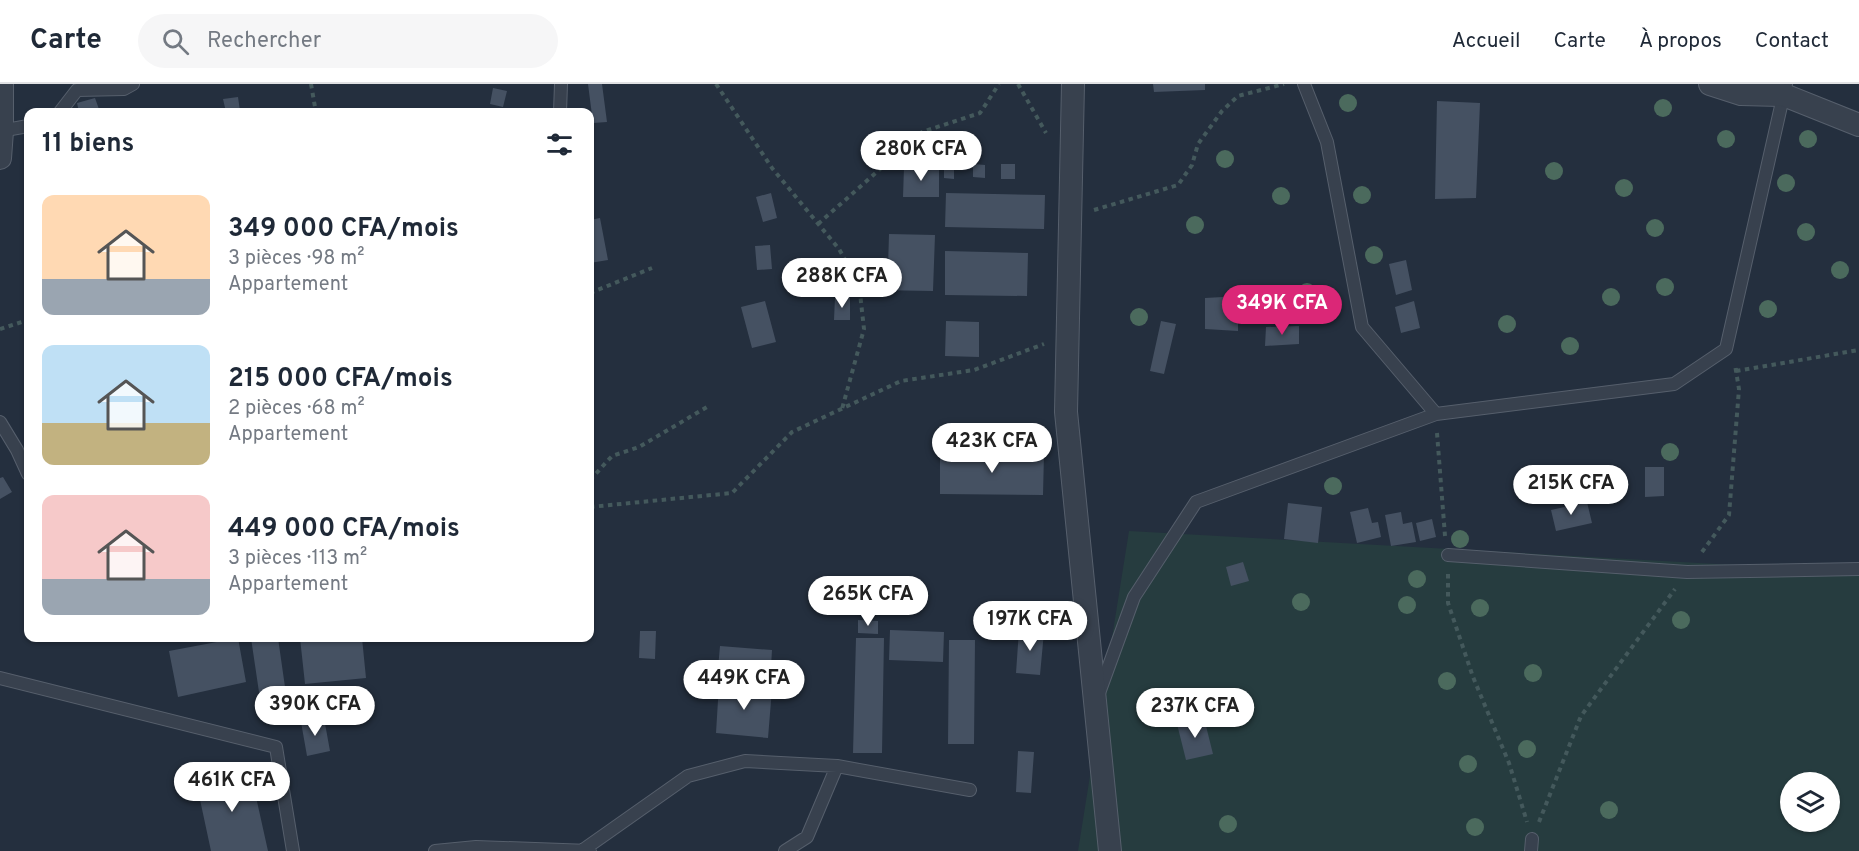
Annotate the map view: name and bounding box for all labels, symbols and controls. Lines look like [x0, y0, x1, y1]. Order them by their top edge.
search box [138, 14, 558, 68]
text: Carte [30, 23, 102, 59]
icon: search [159, 25, 192, 58]
text: Rechercher [207, 28, 321, 55]
text: Accueil [1452, 28, 1521, 55]
text: Carte [1554, 28, 1606, 55]
text: À propos [1639, 28, 1722, 55]
text: Contact [1755, 28, 1829, 55]
text: 11 biens [42, 128, 134, 161]
icon: filters [543, 128, 576, 161]
pin: 280K CFA [859, 131, 983, 182]
text: 280K CFA [875, 137, 967, 163]
text: 349 000 CFA/mois [228, 213, 459, 246]
icon: home [90, 219, 162, 291]
text: 3 pièces · 98 m² [228, 246, 364, 272]
pin: 288K CFA [780, 258, 904, 309]
text: 288K CFA [796, 264, 888, 290]
text: Appartement [228, 272, 348, 298]
pin: 349K CFA [1220, 285, 1344, 336]
text: 349K CFA [1236, 291, 1328, 317]
text: 215 000 CFA/mois [228, 363, 453, 396]
icon: home [90, 369, 162, 441]
text: 2 pièces · 68 m² [228, 396, 365, 422]
text: Appartement [228, 422, 348, 448]
pin: 423K CFA [930, 423, 1054, 474]
text: 423K CFA [946, 429, 1038, 455]
pin: 215K CFA [1509, 465, 1633, 516]
text: 215K CFA [1527, 471, 1615, 497]
text: 449 000 CFA/mois [228, 513, 460, 546]
icon: home [90, 519, 162, 591]
text: 3 pièces · 113 m² [228, 546, 367, 572]
text: Appartement [228, 572, 348, 598]
pin: 265K CFA [806, 576, 930, 627]
text: 265K CFA [822, 582, 914, 608]
pin: 197K CFA [968, 601, 1092, 652]
text: 197K CFA [987, 607, 1073, 633]
pin: 449K CFA [682, 660, 806, 711]
text: 449K CFA [697, 666, 791, 692]
pin: 390K CFA [253, 686, 377, 737]
pin: 237K CFA [1133, 688, 1257, 739]
text: 390K CFA [269, 692, 361, 718]
text: 237K CFA [1150, 694, 1240, 720]
pin: 461K CFA [170, 762, 294, 813]
text: 461K CFA [188, 768, 276, 794]
map controls [1780, 772, 1840, 832]
button: layers [1780, 772, 1840, 832]

